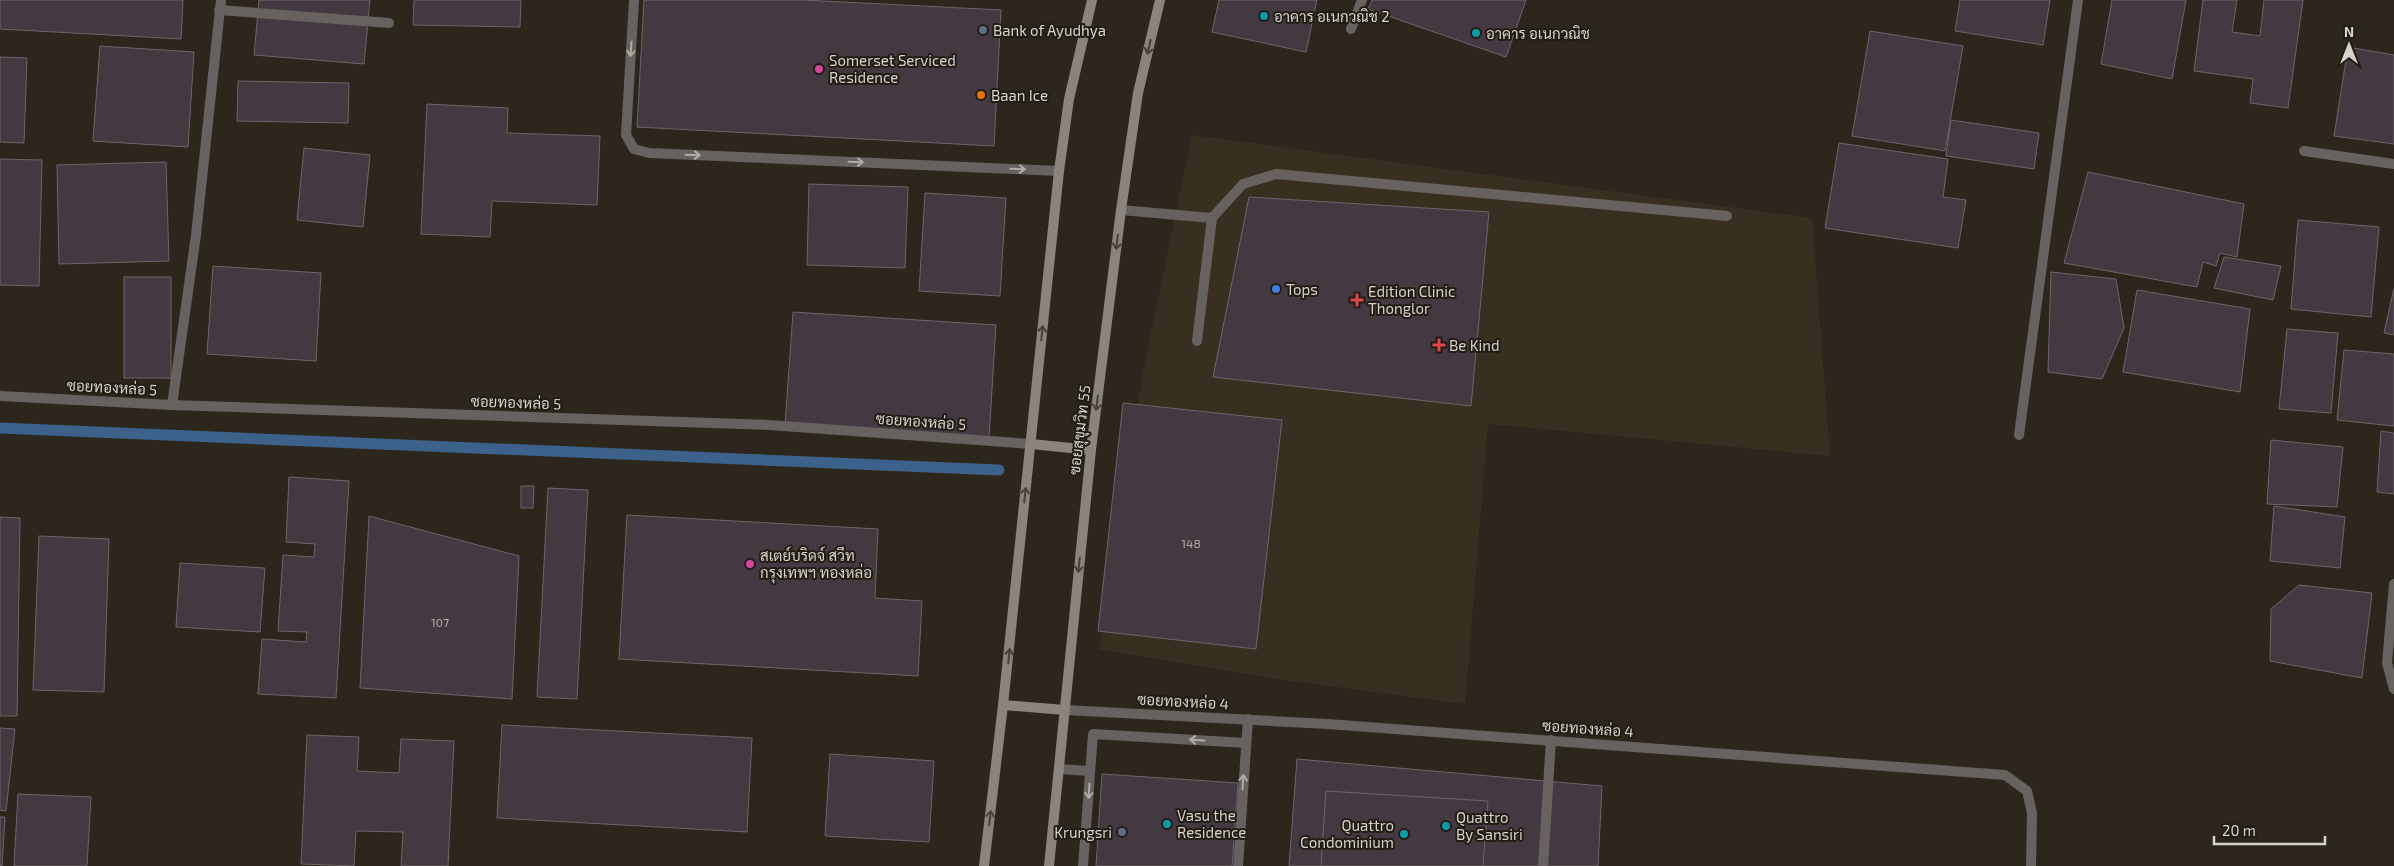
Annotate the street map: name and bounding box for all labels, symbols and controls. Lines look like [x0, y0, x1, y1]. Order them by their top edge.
place label: อาคาร อเนกวณิช 2 [1274, 7, 1390, 25]
marker: อาคาร อเนกวณิช 2 [1258, 10, 1270, 22]
north arrow [2324, 20, 2374, 70]
place label: Bank of Ayudhya [993, 21, 1106, 39]
text: N [2344, 23, 2354, 40]
marker: Bank of Ayudhya [977, 24, 989, 36]
place label: อาคาร อเนกวณิช [1486, 24, 1590, 42]
marker: อาคาร อเนกวณิช [1470, 27, 1482, 39]
one-way arrow [1144, 39, 1153, 55]
one-way arrow [627, 40, 636, 56]
place label: Somerset Serviced Residence [829, 51, 956, 86]
marker: Somerset Serviced Residence [813, 63, 825, 75]
place label: Baan Ice [991, 86, 1048, 104]
marker: Baan Ice [975, 89, 987, 101]
one-way arrow [685, 150, 701, 160]
one-way arrow [847, 157, 863, 167]
one-way arrow [1010, 165, 1026, 174]
one-way arrow [1112, 234, 1122, 250]
place label: Tops [1286, 280, 1318, 298]
place label: Edition Clinic Thonglor [1368, 282, 1455, 317]
marker: Tops [1270, 283, 1282, 295]
marker: Edition Clinic Thonglor [1350, 293, 1364, 307]
one-way arrow [1037, 325, 1047, 341]
place label: Be Kind [1449, 336, 1500, 354]
marker: Be Kind [1433, 339, 1445, 351]
street label: ซอยทองหล่อ 5 [66, 376, 158, 398]
street label: ซอยสุขุมวิท 55 [1065, 384, 1096, 476]
street label: ซอยทองหล่อ 5 [470, 391, 562, 413]
one-way arrow [1092, 395, 1102, 411]
street label: ซอยทองหล่อ 5 [875, 409, 967, 433]
one-way arrow [1020, 487, 1030, 503]
house number: 148 [1181, 536, 1201, 550]
place label: สเตย์บริดจ์ สวีท กรุงเทพฯ ทองหล่อ [760, 546, 872, 584]
one-way arrow [1074, 557, 1084, 573]
marker: สเตย์บริดจ์ สวีท กรุงเทพฯ ทองหล่อ [744, 558, 756, 570]
house number: 107 [431, 615, 449, 629]
one-way arrow [1004, 649, 1014, 665]
street label: ซอยทองหล่อ 4 [1137, 690, 1229, 712]
street label: ซอยทองหล่อ 4 [1542, 716, 1634, 740]
one-way arrow [1190, 735, 1206, 744]
one-way arrow [1239, 775, 1248, 791]
one-way arrow [1084, 783, 1093, 799]
place label: Vasu the Residence [1177, 806, 1246, 841]
place label: Quattro By Sansiri [1456, 808, 1523, 843]
one-way arrow [985, 810, 995, 826]
scale bar [2214, 814, 2325, 846]
place label: Quattro Condominium [1300, 816, 1394, 851]
marker: Vasu the Residence [1161, 818, 1173, 830]
marker: Quattro By Sansiri [1440, 820, 1452, 832]
text: 20 m [2222, 821, 2256, 839]
place label: Krungsri [1054, 823, 1112, 841]
marker: Krungsri [1116, 826, 1128, 838]
marker: Quattro Condominium [1398, 828, 1410, 840]

